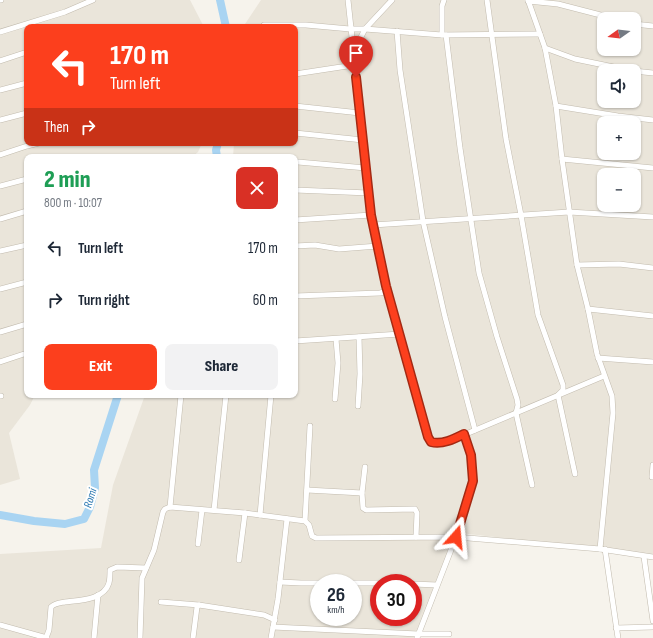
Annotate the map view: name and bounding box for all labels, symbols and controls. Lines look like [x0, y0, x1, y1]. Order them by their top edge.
north arrow [597, 12, 641, 56]
map controls [597, 12, 641, 212]
pin [339, 36, 373, 77]
text: 170 m [110, 39, 169, 72]
icon: left [44, 40, 96, 92]
icon: arrive [345, 42, 367, 64]
button: sound [597, 64, 641, 108]
text: Turn left [110, 73, 161, 94]
icon: right [77, 116, 99, 138]
button: + [597, 116, 641, 160]
text: Then [44, 118, 69, 137]
text: 2 min [44, 165, 91, 194]
button: close [236, 167, 278, 209]
button: − [597, 168, 641, 212]
text: 800 m · 10:07 [44, 195, 102, 211]
icon: left [44, 237, 66, 259]
text: Turn left [78, 239, 123, 258]
text: 170 m [248, 239, 278, 258]
icon: right [44, 289, 66, 311]
text: Turn right [78, 291, 130, 310]
text: 60 m [253, 291, 278, 310]
button: Exit [44, 344, 157, 390]
button: Share [165, 344, 278, 390]
water label: Romi [81, 486, 101, 510]
position arrow [435, 516, 477, 558]
speed limit sign: 30 [370, 574, 422, 626]
text: 26 [327, 583, 345, 607]
text: km/h [327, 604, 345, 616]

